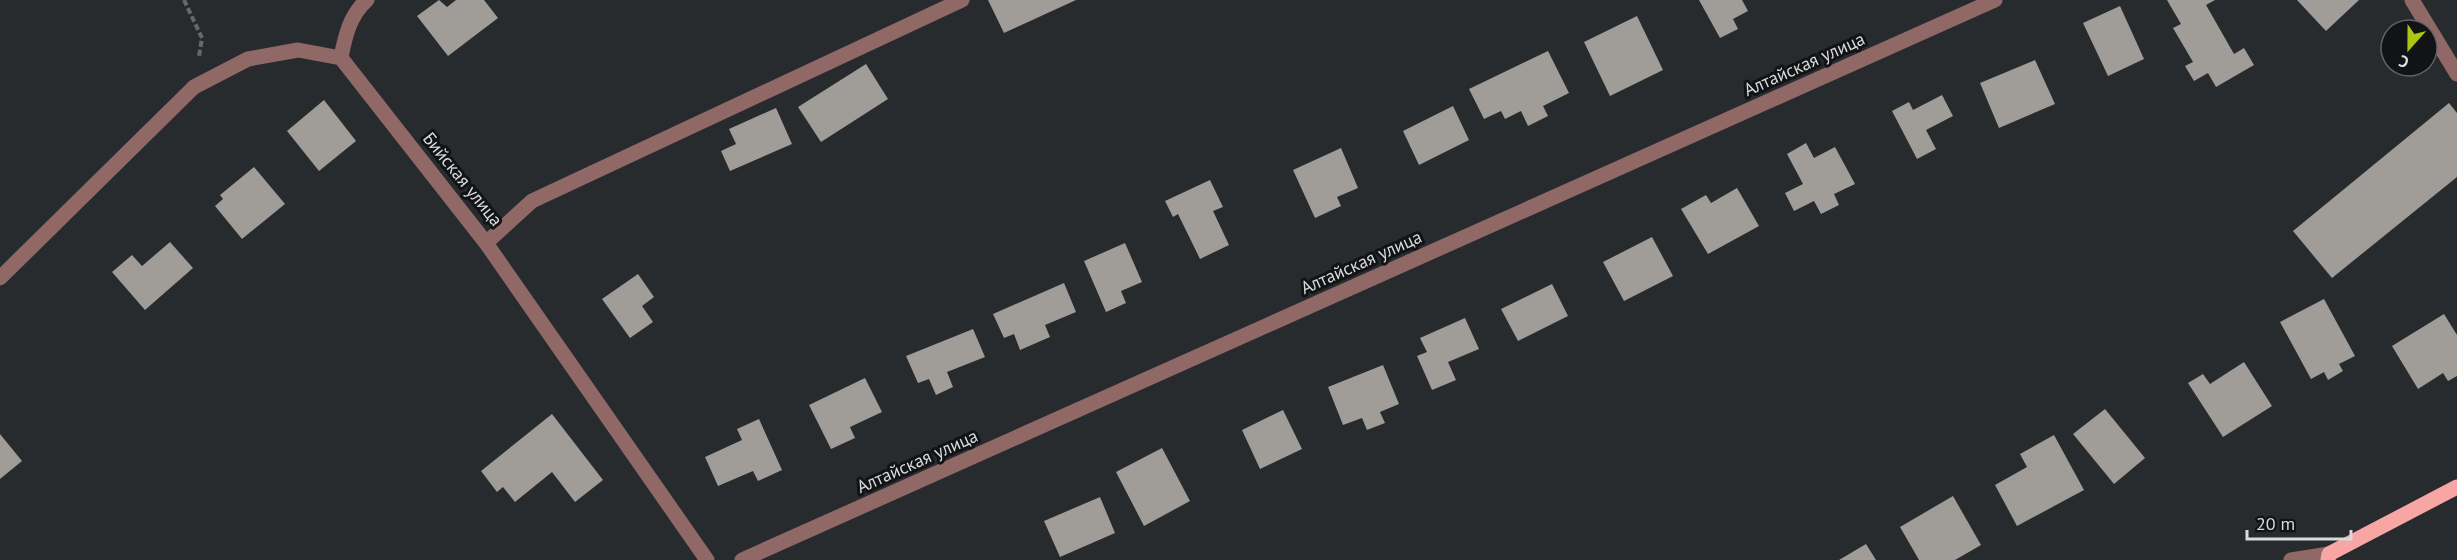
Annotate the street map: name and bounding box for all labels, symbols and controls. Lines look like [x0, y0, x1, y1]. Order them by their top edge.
north arrow [2379, 18, 2439, 78]
street label: Алтайская улица [1740, 27, 1868, 101]
text: С [2396, 51, 2411, 73]
street label: Бийская улица [418, 127, 508, 231]
street label: Алтайская улица [1297, 225, 1425, 299]
street label: Алтайская улица [853, 424, 981, 498]
scale bar [2247, 503, 2350, 541]
text: 20 m [2256, 512, 2295, 535]

